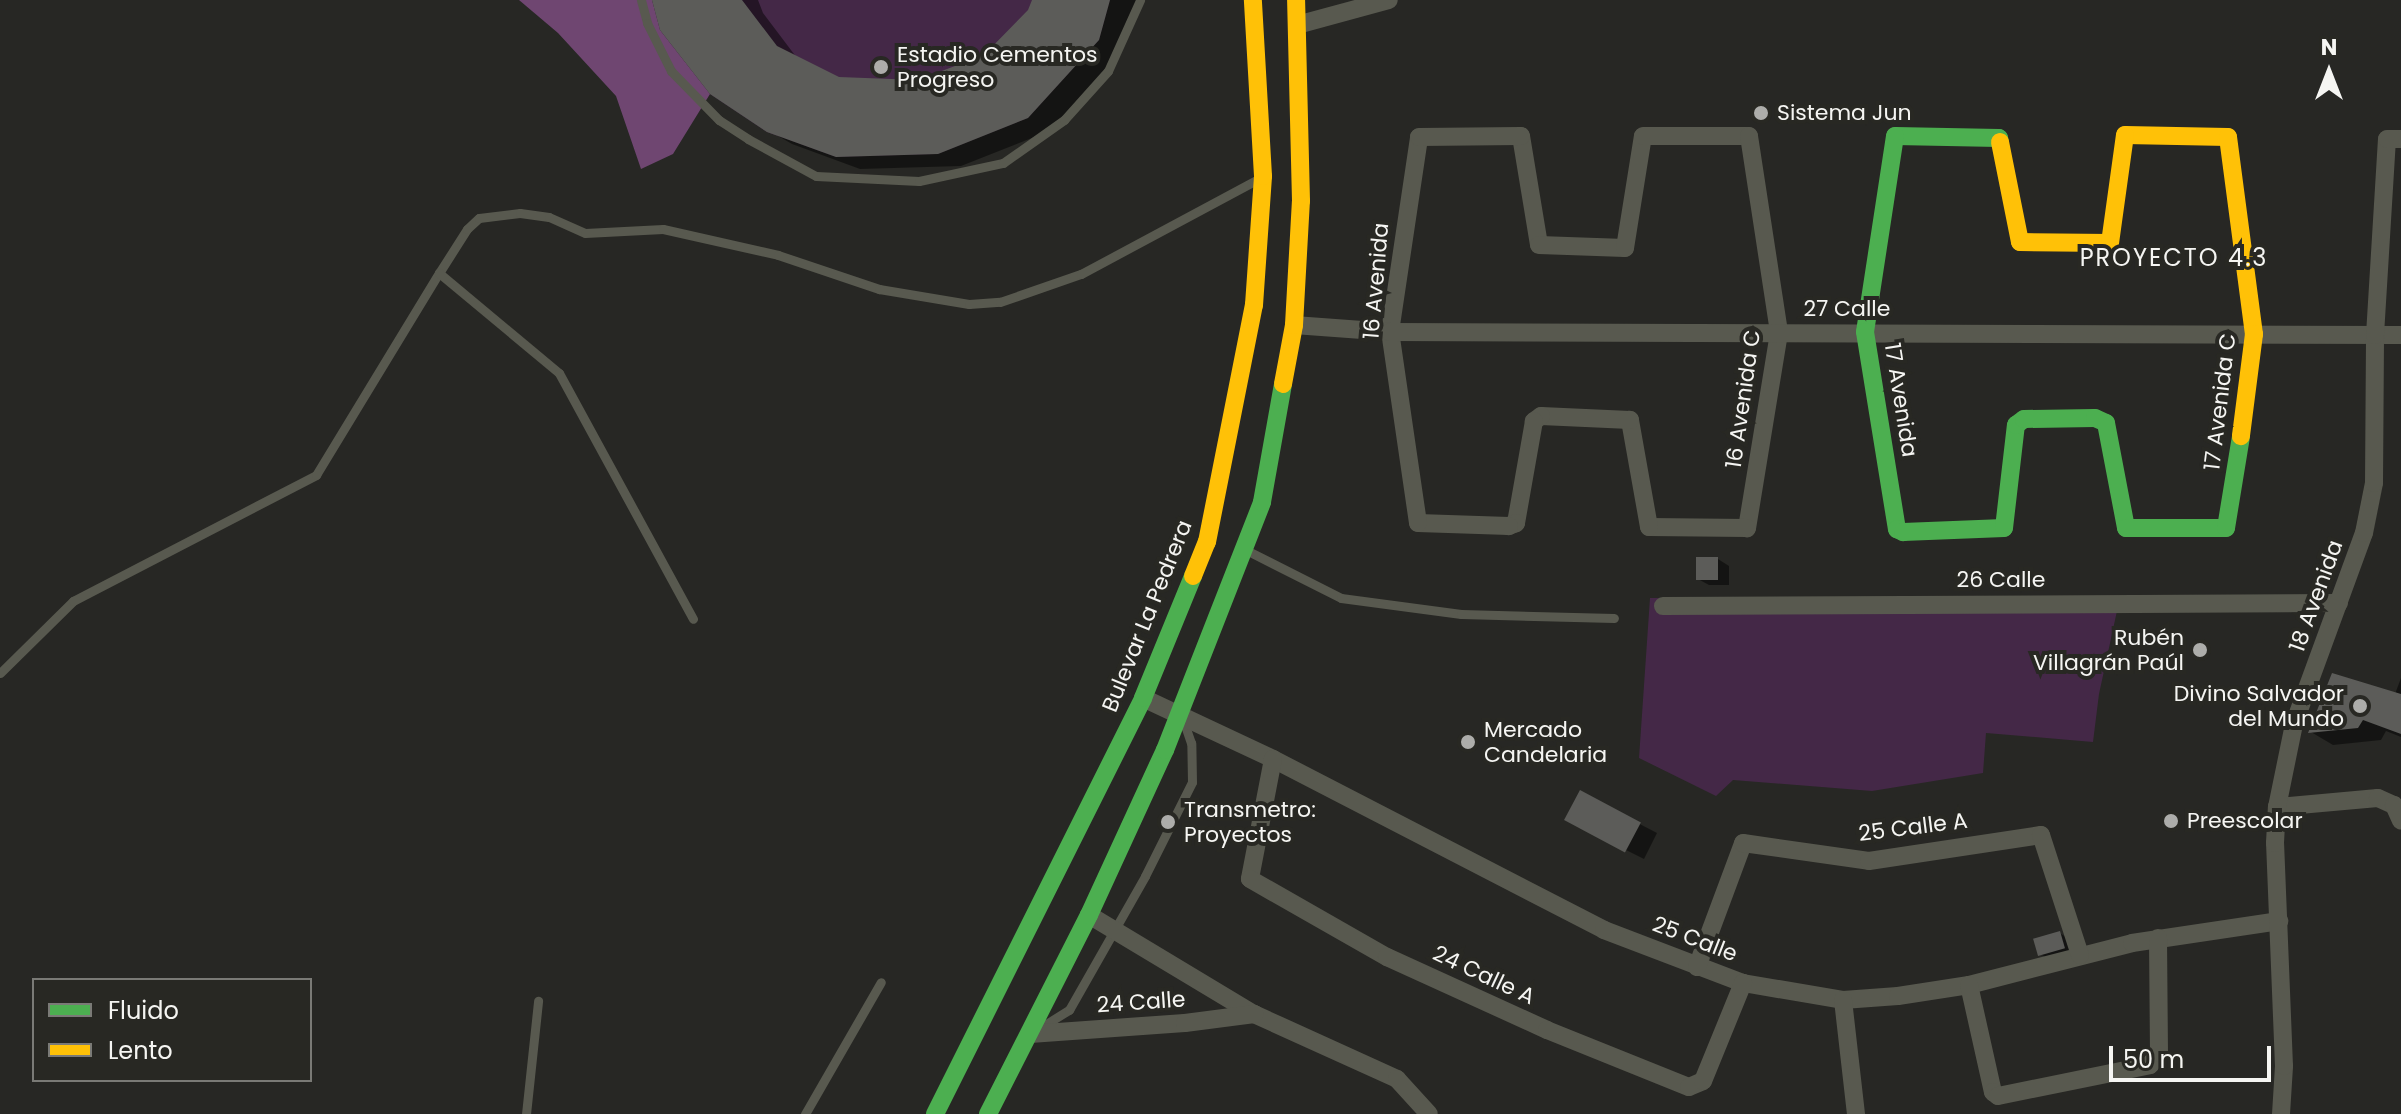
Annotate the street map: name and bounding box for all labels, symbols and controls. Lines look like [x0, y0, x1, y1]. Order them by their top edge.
north arrow [2289, 32, 2369, 112]
text: N [2321, 32, 2337, 63]
place label: Estadio Cementos Progreso [897, 41, 1097, 92]
marker: Estadio Cementos Progreso [872, 58, 890, 76]
place label: Sistema Jun [1777, 100, 1912, 126]
marker: Sistema Jun [1752, 104, 1770, 122]
street label: 16 Avenida [1358, 222, 1394, 340]
district label: PROYECTO 4.3 [2080, 244, 2268, 272]
street label: 27 Calle [1804, 296, 1890, 322]
street label: 16 Avenida C [1720, 328, 1766, 470]
street label: 17 Avenida C [2198, 332, 2242, 472]
street label: 17 Avenida [1879, 341, 1923, 459]
street label: Bulevar La Pedrera [1096, 516, 1198, 716]
street label: 18 Avenida [2284, 537, 2348, 655]
street label: 26 Calle [1957, 567, 2045, 593]
place label: Rubén Villagrán Paúl [2033, 624, 2184, 676]
marker: Rubén Villagrán Paúl [2191, 641, 2209, 659]
place label: Divino Salvador del Mundo [2174, 680, 2344, 732]
marker: Divino Salvador del Mundo [2351, 697, 2369, 715]
place label: Mercado Candelaria [1484, 716, 1607, 768]
marker: Mercado Candelaria [1459, 733, 1477, 751]
place label: Transmetro: Proyectos [1184, 796, 1316, 848]
street label: 25 Calle A [1857, 807, 1969, 847]
place label: Preescolar [2187, 808, 2303, 834]
marker: Preescolar [2162, 812, 2180, 830]
marker: Transmetro: Proyectos [1159, 813, 1177, 831]
street label: 25 Calle [1649, 911, 1741, 967]
street label: 24 Calle A [1429, 940, 1539, 1010]
legend [32, 978, 312, 1082]
street label: 24 Calle [1096, 986, 1186, 1018]
text: Fluido [108, 994, 179, 1027]
scale bar [2113, 1030, 2275, 1080]
text: Lento [108, 1034, 173, 1067]
text: 50 m [2123, 1043, 2184, 1076]

